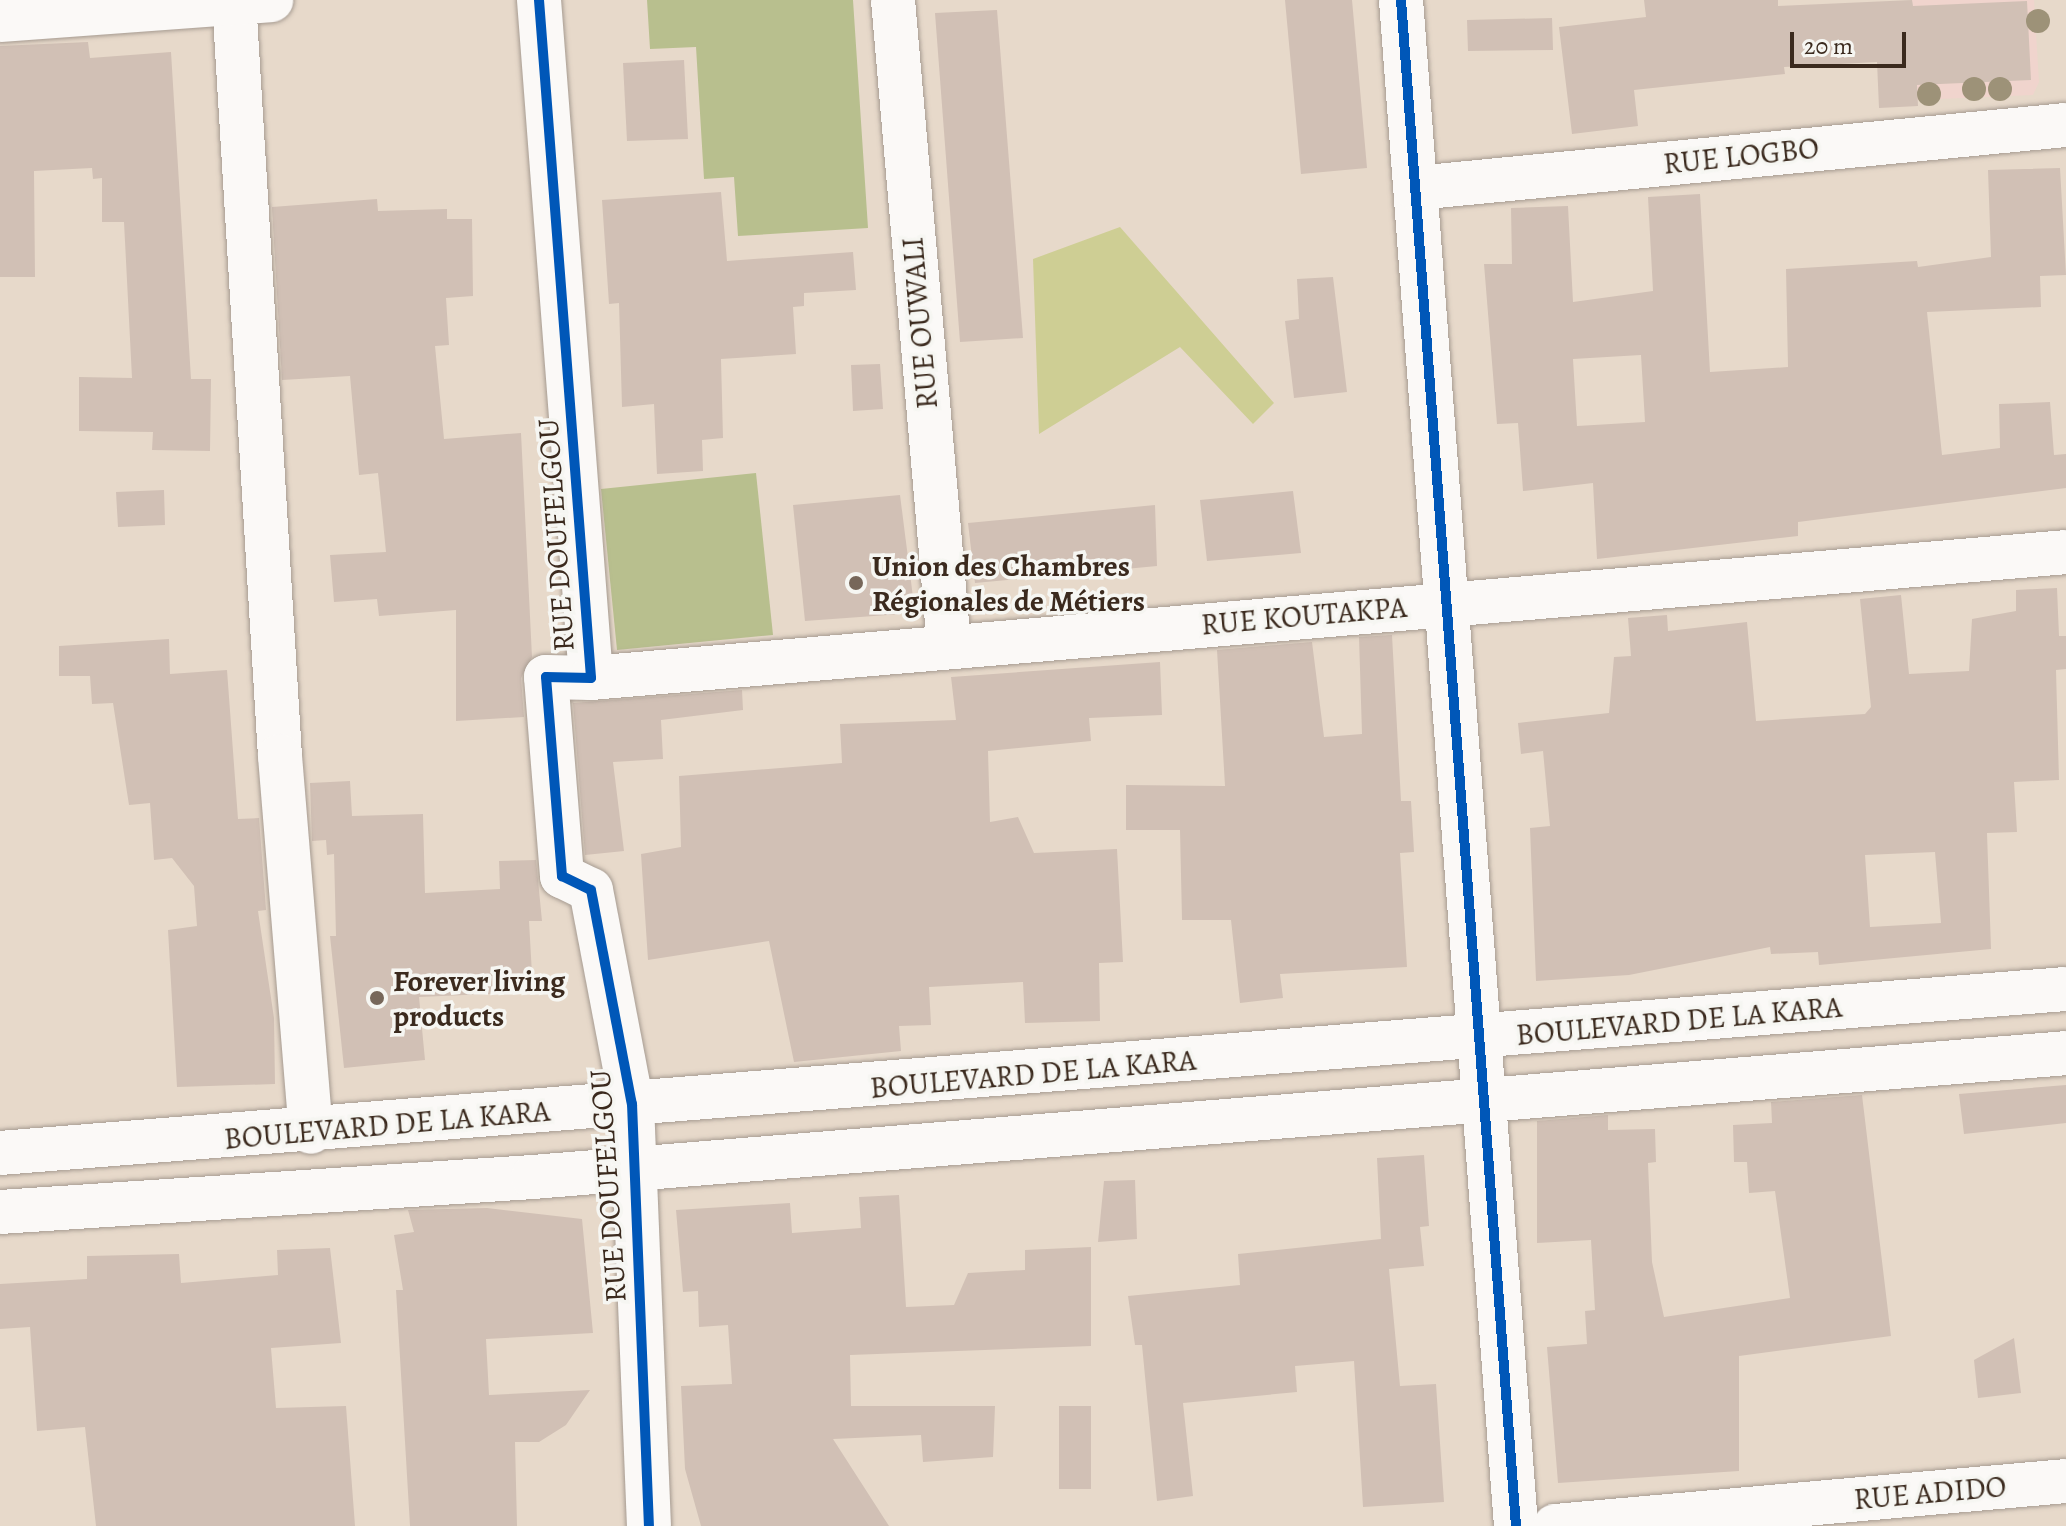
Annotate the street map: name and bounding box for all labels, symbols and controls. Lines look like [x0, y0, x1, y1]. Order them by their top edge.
scale bar [1794, 16, 1910, 66]
text: 20 m [1804, 30, 1853, 62]
street label: RUE LOGBO [1661, 130, 1821, 182]
street label: RUE OUWALI [895, 235, 945, 411]
street label: RUE DOUFELGOU [530, 417, 582, 653]
place label: Union des Chambres Régionales de Métiers [872, 548, 1145, 618]
marker: Union des Chambres Régionales de Métiers [847, 574, 865, 592]
street label: RUE KOUTAKPA [1200, 589, 1408, 643]
place label: Forever living products [393, 963, 565, 1034]
marker: Forever living products [368, 989, 386, 1007]
street label: BOULEVARD DE LA KARA [1514, 989, 1844, 1053]
street label: BOULEVARD DE LA KARA [868, 1042, 1198, 1106]
street label: RUE DOUFELGOU [582, 1068, 634, 1304]
street label: BOULEVARD DE LA KARA [222, 1093, 552, 1157]
street label: RUE ADIDO [1852, 1468, 2008, 1518]

